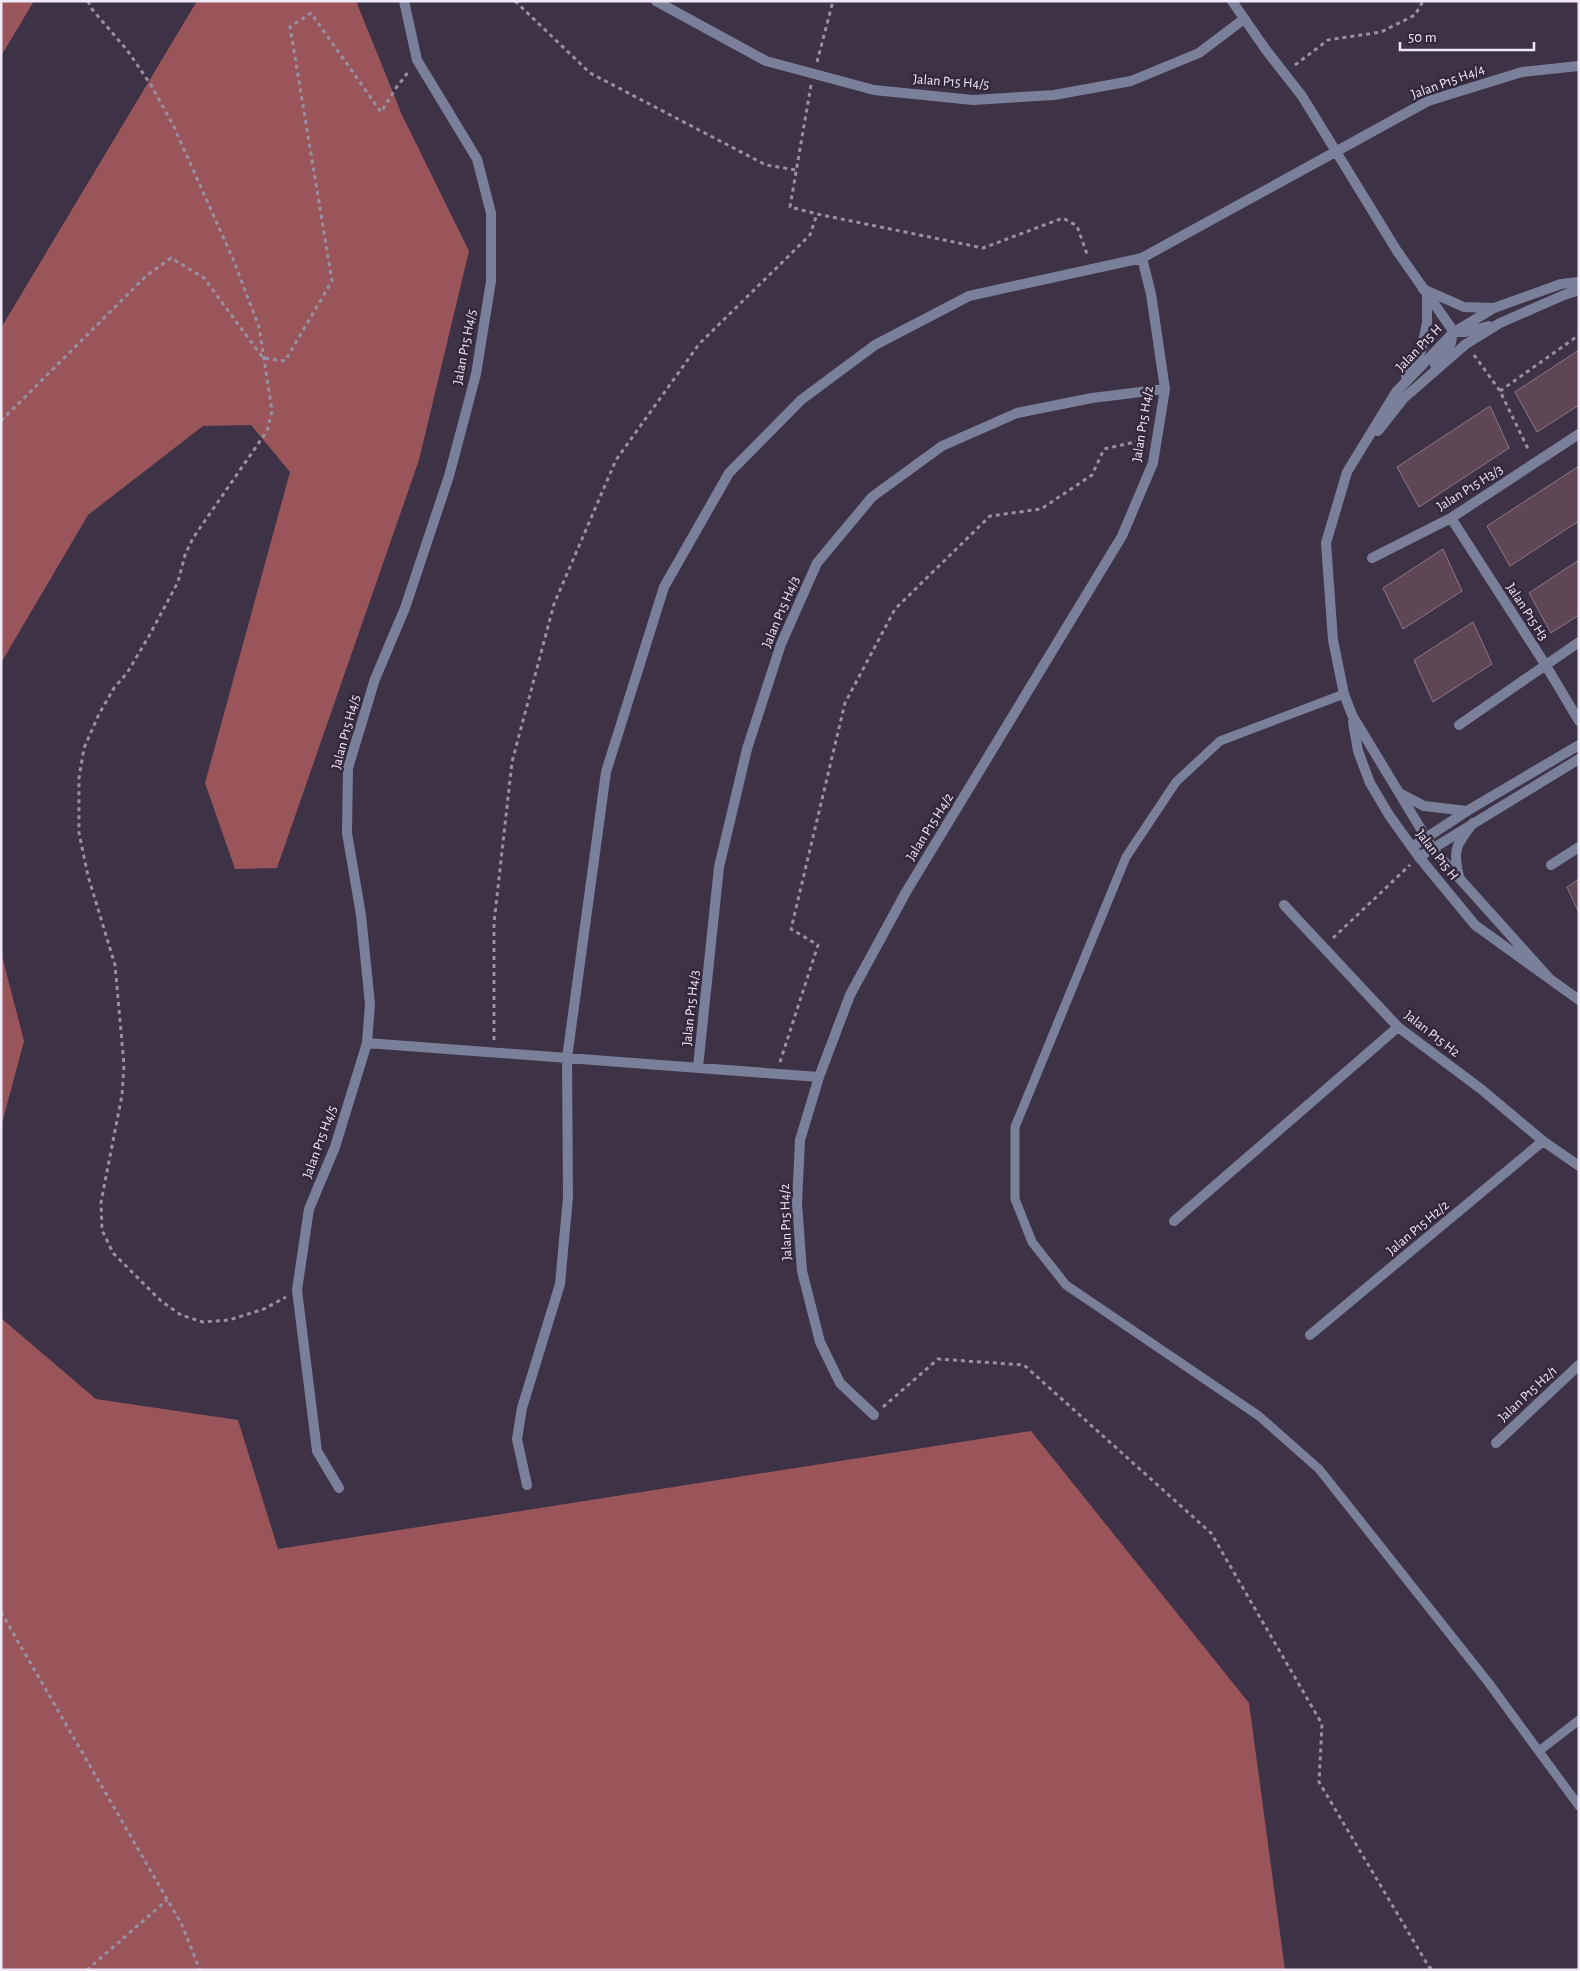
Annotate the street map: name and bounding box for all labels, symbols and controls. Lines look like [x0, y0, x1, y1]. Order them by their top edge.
scale bar [1400, 20, 1534, 52]
text: 50 m [1408, 30, 1437, 45]
street label: Jalan P15 H4/4 [1409, 62, 1487, 102]
street label: Jalan P15 H4/5 [912, 72, 990, 92]
street label: Jalan P15 H4/5 [451, 308, 479, 386]
street label: Jalan P15 H [1393, 322, 1445, 374]
street label: Jalan P15 H4/2 [1130, 385, 1156, 463]
street label: Jalan P15 H3/3 [1434, 462, 1506, 514]
street label: Jalan P15 H4/3 [760, 574, 802, 650]
street label: Jalan P15 H3 [1503, 581, 1551, 643]
street label: Jalan P15 H4/5 [329, 693, 363, 771]
street label: Jalan P15 H4/2 [904, 791, 956, 863]
street label: Jalan P15 H [1413, 827, 1461, 883]
street label: Jalan P15 H4/3 [680, 969, 702, 1047]
street label: Jalan P15 H2 [1402, 1008, 1462, 1060]
street label: Jalan P15 H4/5 [300, 1104, 340, 1180]
street label: Jalan P15 H4/2 [778, 1183, 794, 1261]
street label: Jalan P15 H2/2 [1384, 1198, 1452, 1258]
street label: Jalan P15 H2/1 [1496, 1363, 1560, 1425]

